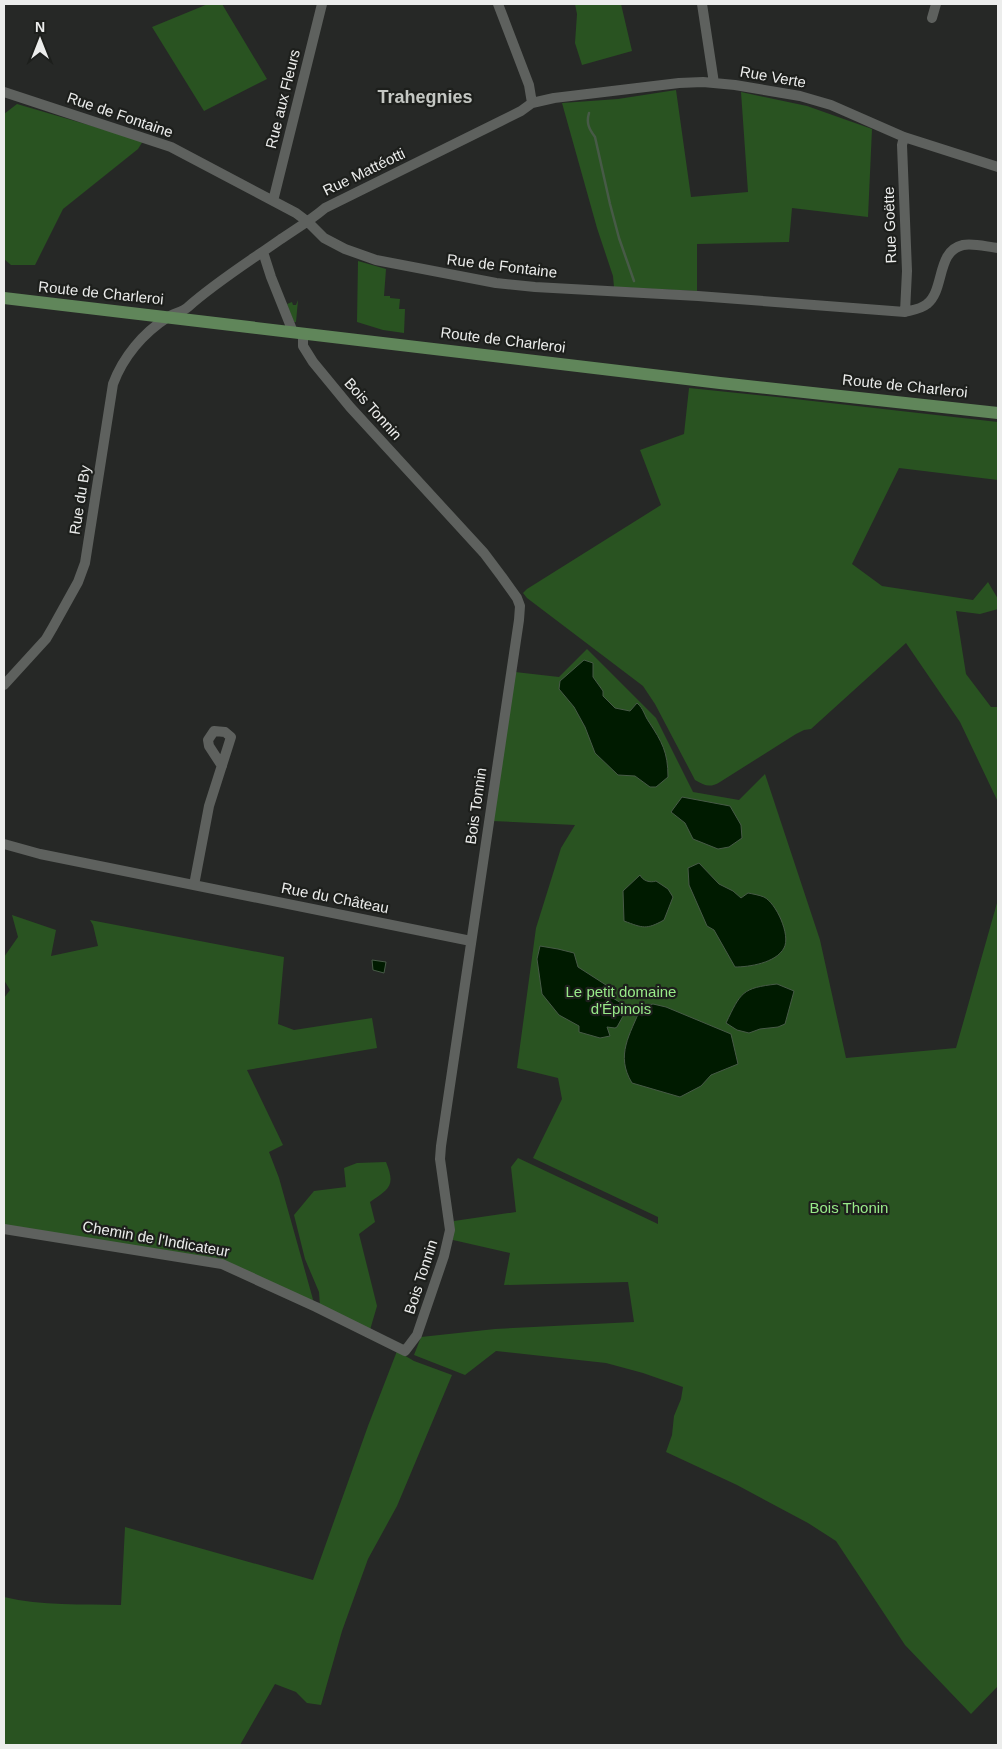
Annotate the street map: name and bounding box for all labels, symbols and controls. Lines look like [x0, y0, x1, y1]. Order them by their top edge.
north arrow [15, 15, 65, 65]
text: N [35, 19, 45, 35]
street label: Rue aux Fleurs [262, 47, 303, 150]
street label: Rue Verte [739, 62, 807, 91]
district label: Trahegnies [377, 87, 473, 107]
street label: Rue de Fontaine [65, 88, 175, 141]
street label: Rue Mattéotti [320, 144, 408, 199]
street label: Rue Goëtte [880, 186, 899, 264]
street label: Rue de Fontaine [446, 250, 558, 281]
street label: Route de Charleroi [38, 277, 165, 308]
street label: Route de Charleroi [440, 323, 567, 356]
street label: Route de Charleroi [842, 370, 969, 401]
street label: Bois Tonnin [341, 374, 406, 443]
street label: Rue du By [66, 464, 93, 536]
street label: Bois Tonnin [462, 766, 489, 845]
street label: Rue du Château [280, 879, 390, 916]
park label: Le petit domaine d'Épinois [566, 983, 676, 1017]
park label: Bois Thonin [810, 1199, 888, 1216]
street label: Chemin de l'Indicateur [81, 1217, 231, 1260]
street label: Bois Tonnin [400, 1237, 441, 1316]

